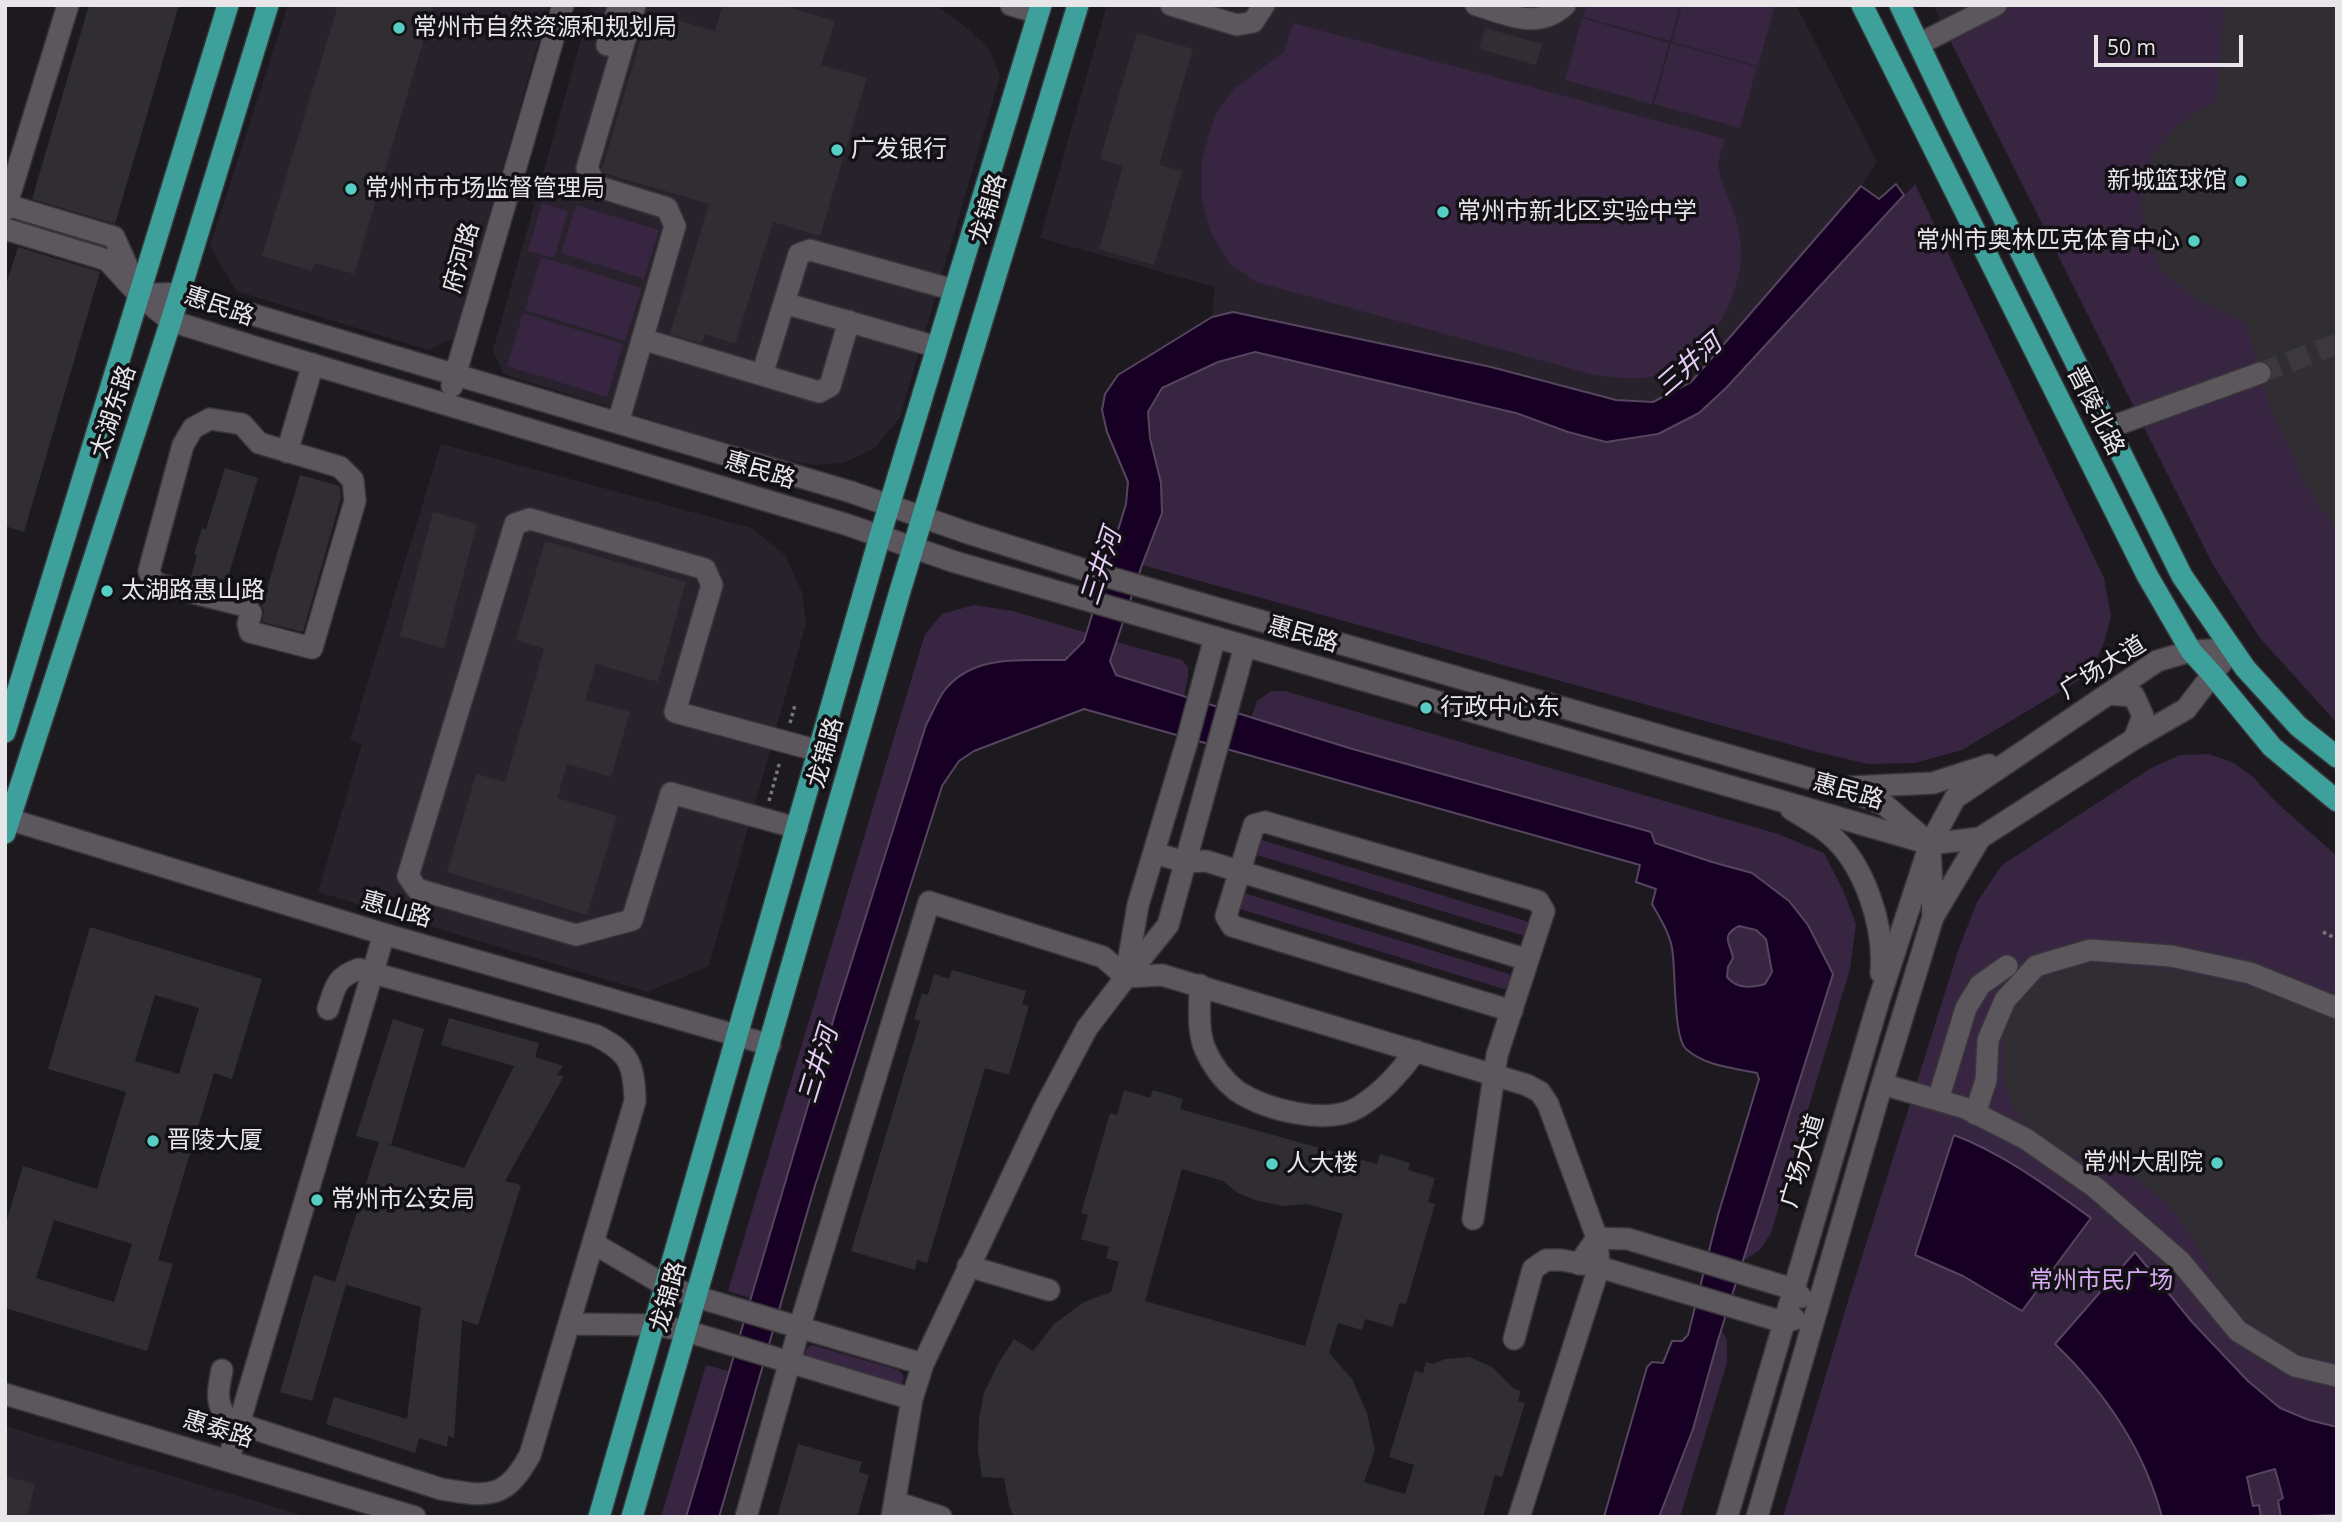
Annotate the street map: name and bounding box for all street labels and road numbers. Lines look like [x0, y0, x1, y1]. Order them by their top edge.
street label: 龙锦路 [965, 170, 1013, 248]
street label: 府河路 [438, 219, 486, 297]
street label: 惠民路 [180, 282, 258, 332]
street label: 太湖东路 [85, 362, 143, 462]
street label: 晋陵北路 [2060, 362, 2130, 460]
street label: 惠民路 [721, 447, 799, 495]
street label: 惠民路 [1264, 611, 1342, 659]
street label: 广场大道 [2055, 630, 2151, 706]
street label: 龙锦路 [802, 714, 850, 792]
street label: 惠民路 [1809, 768, 1887, 816]
street label: 惠山路 [357, 886, 435, 934]
street label: 广场大道 [1775, 1111, 1831, 1211]
street label: 龙锦路 [645, 1258, 693, 1336]
street label: 惠泰路 [179, 1406, 257, 1454]

